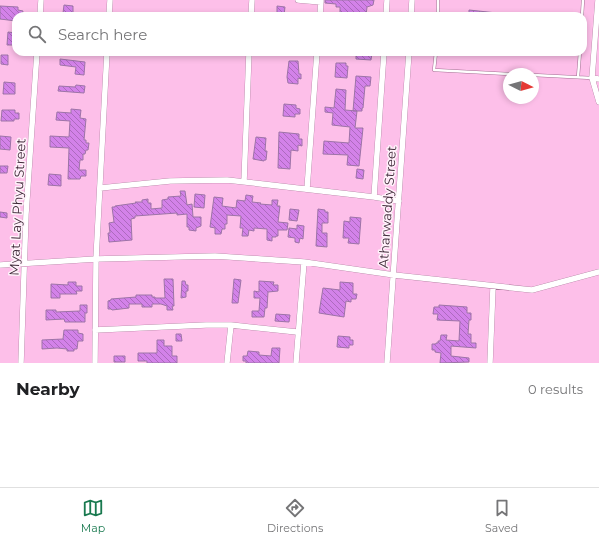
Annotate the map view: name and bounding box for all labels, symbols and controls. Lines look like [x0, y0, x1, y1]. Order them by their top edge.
search box [12, 12, 587, 56]
icon: search [26, 23, 48, 45]
text: Search here [58, 25, 147, 44]
north arrow [503, 68, 539, 104]
street label: Myat Lay Phyu Street [5, 138, 29, 276]
street label: Atharwaddy Street [375, 145, 399, 269]
text: Nearby [16, 379, 80, 399]
text: 0 results [528, 381, 583, 397]
tab: Map [81, 497, 105, 535]
tab: Directions [267, 497, 323, 535]
tab: Saved [485, 497, 518, 535]

